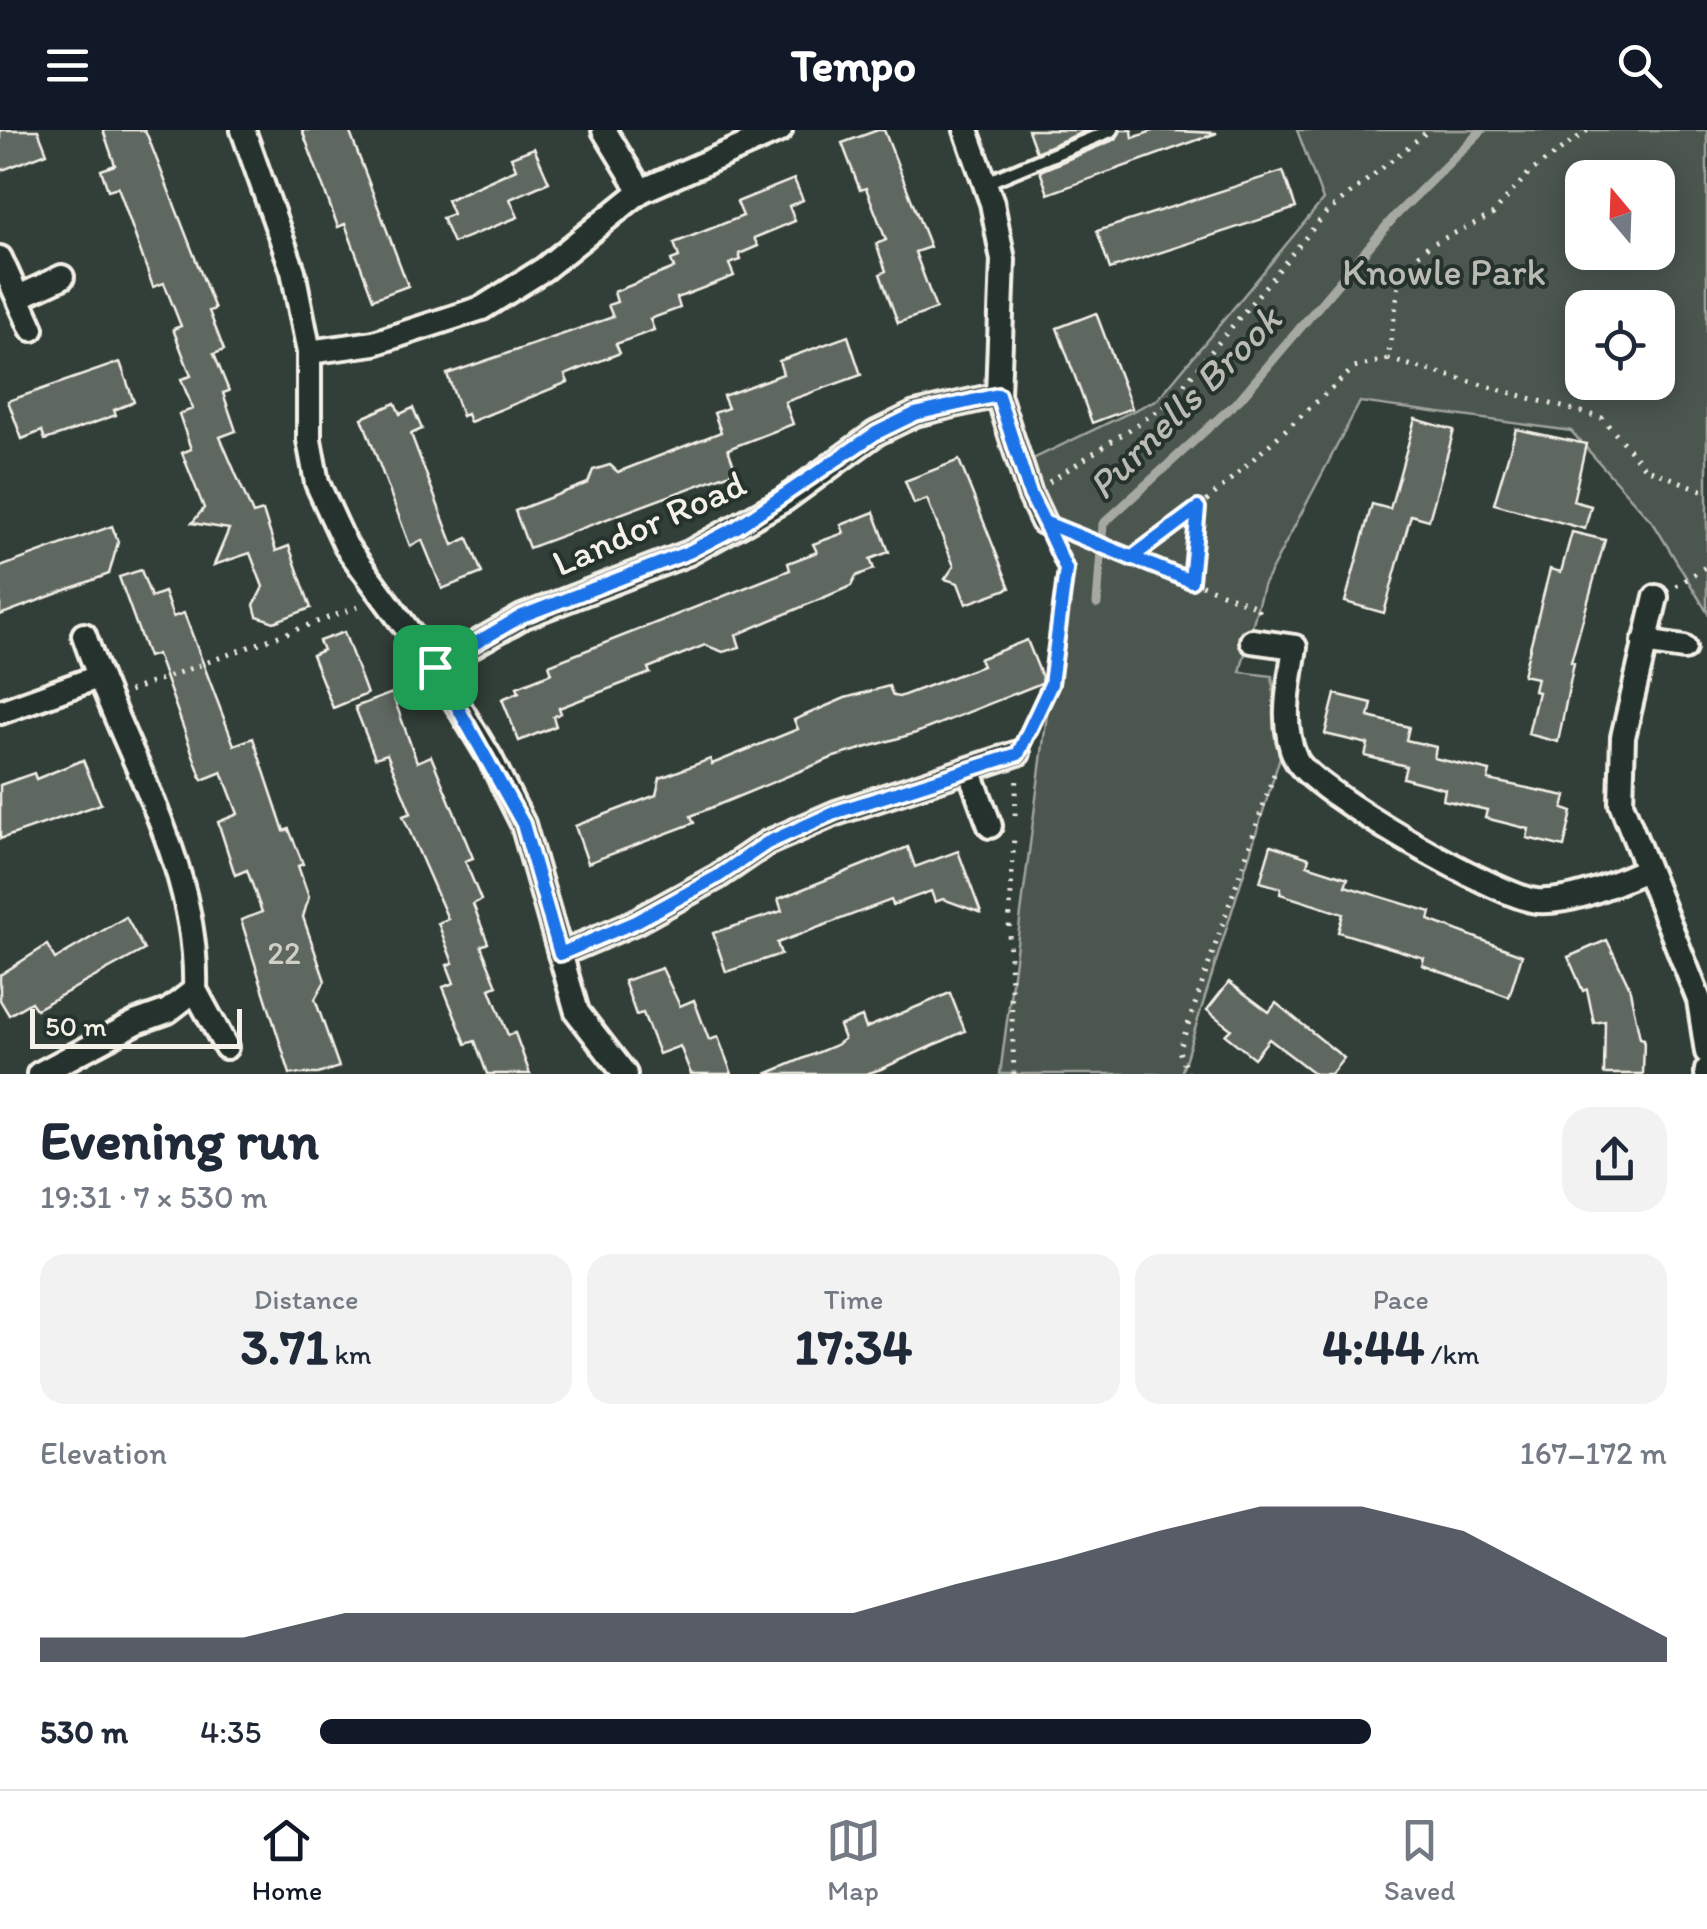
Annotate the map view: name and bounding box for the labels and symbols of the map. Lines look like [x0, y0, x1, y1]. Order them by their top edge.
north arrow [1565, 160, 1675, 270]
park label: Knowle Park [1342, 249, 1546, 295]
water label: Purnells Brook [1077, 294, 1292, 509]
street label: Landor Road [545, 460, 753, 586]
pin [393, 625, 478, 710]
house number: 22 [267, 934, 301, 972]
scale bar [30, 1004, 242, 1048]

